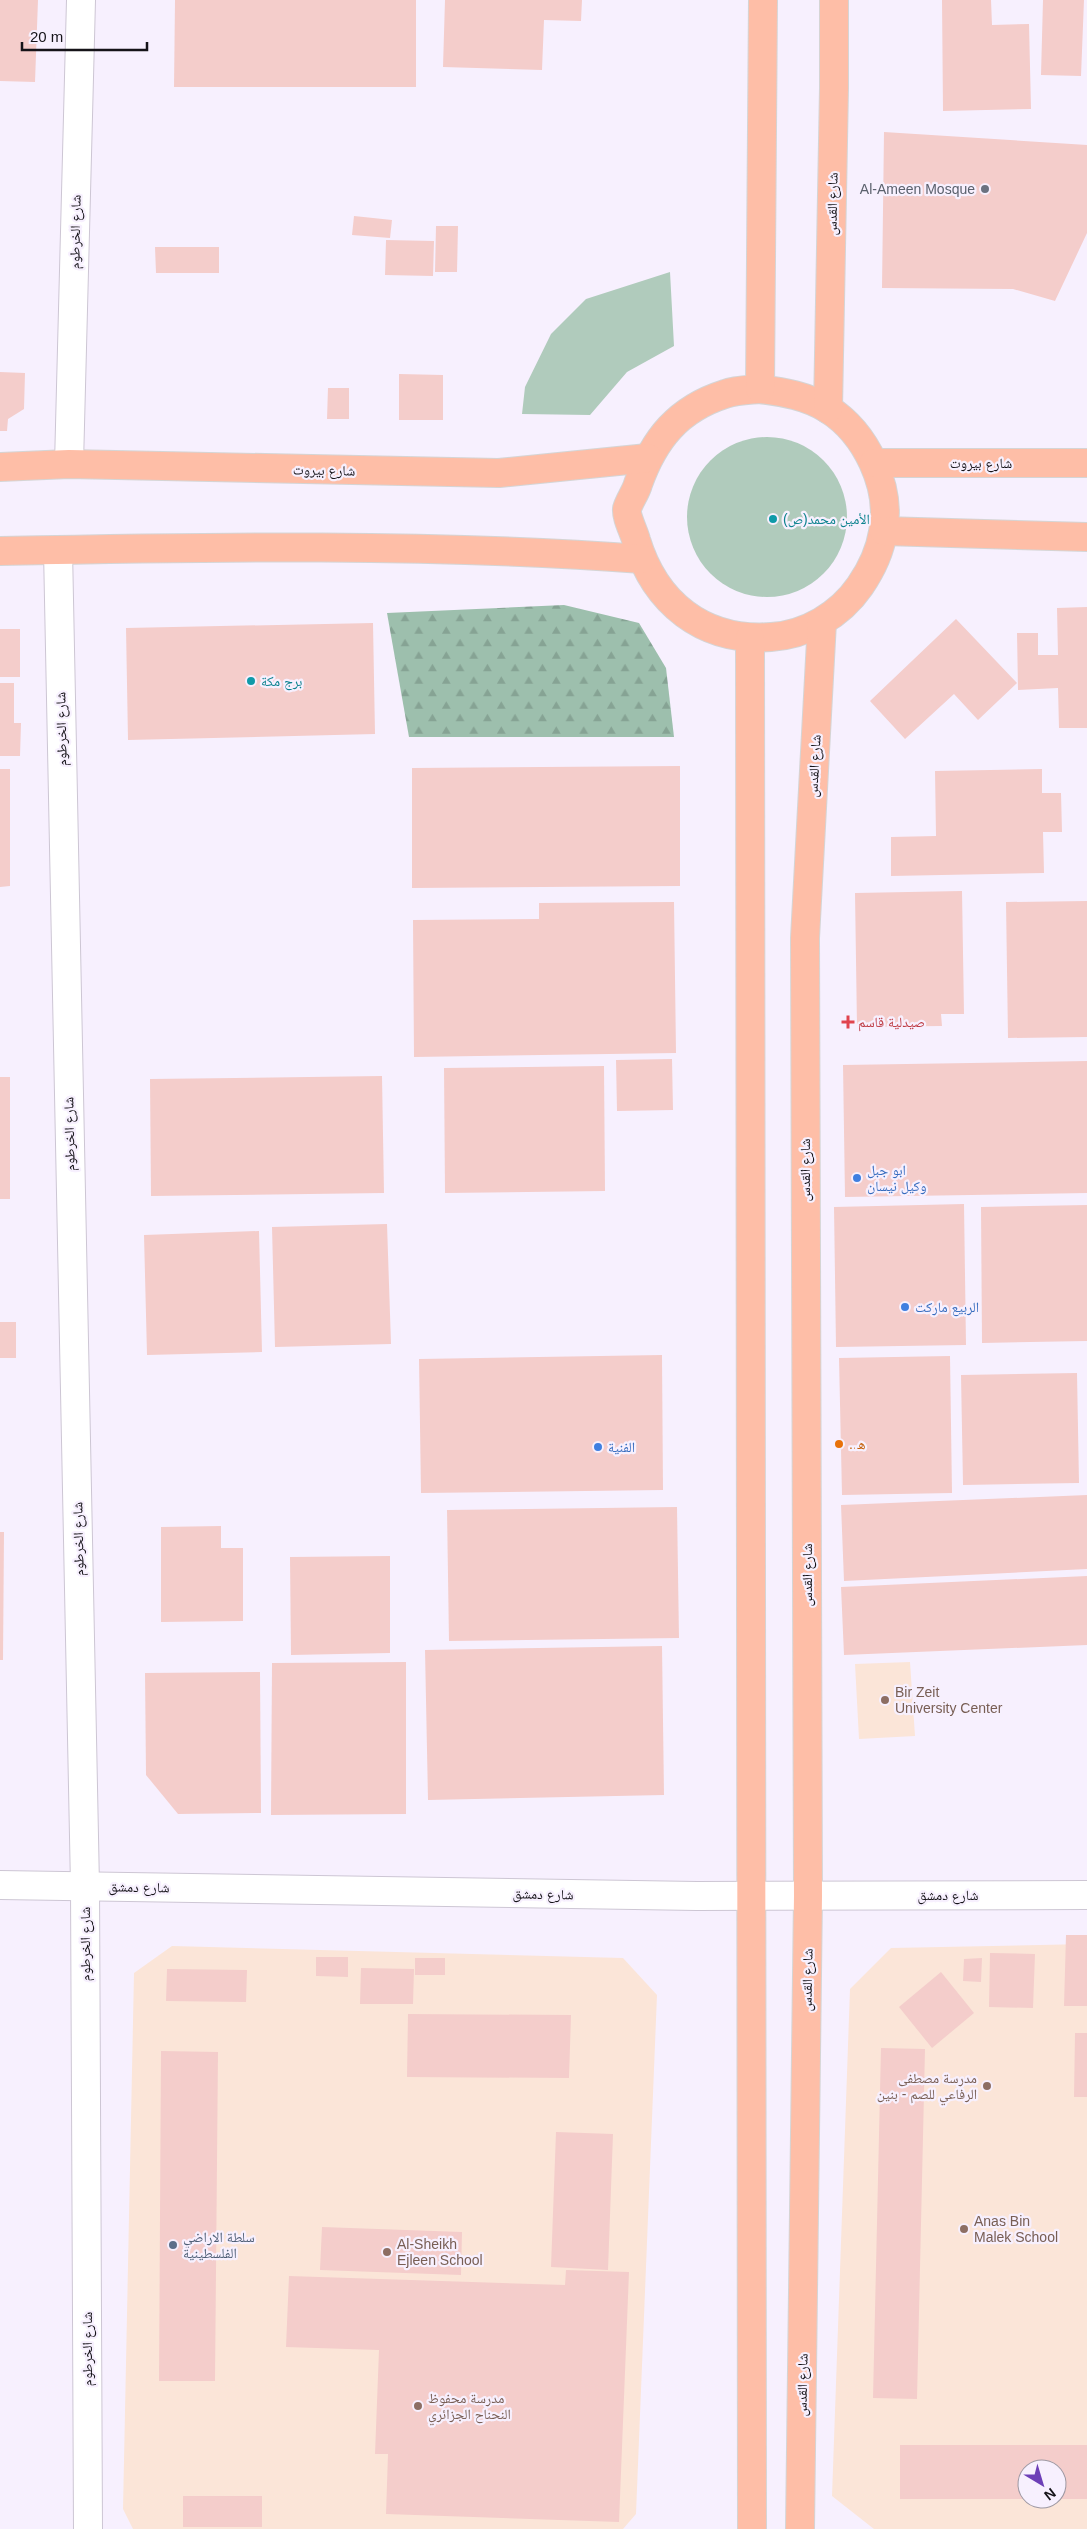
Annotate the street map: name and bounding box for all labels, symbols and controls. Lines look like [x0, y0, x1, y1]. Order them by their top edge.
scale bar [22, 20, 148, 52]
text: 20 m [30, 28, 63, 45]
street label: شارع القدس [823, 172, 843, 236]
place label: Al-Ameen Mosque [860, 181, 975, 197]
marker: Al-Ameen Mosque [979, 183, 991, 195]
street label: شارع الخرطوم [66, 195, 86, 269]
street label: شارع بيروت [950, 455, 1012, 473]
street label: شارع بيروت [293, 461, 355, 481]
place label: الأمين محمد(ص) [783, 511, 870, 528]
marker: الأمين محمد(ص) [767, 513, 779, 525]
place label: برج مكة [261, 673, 303, 691]
marker: برج مكة [245, 675, 257, 687]
street label: شارع الخرطوم [52, 692, 72, 766]
street label: شارع القدس [804, 734, 826, 798]
place label: صيدلية قاسم [858, 1014, 925, 1032]
marker: صيدلية قاسم [842, 1016, 854, 1028]
street label: شارع الخرطوم [60, 1097, 80, 1171]
street label: شارع القدس [797, 1138, 815, 1202]
place label: ابو جبل وكيل نيسان [867, 1162, 926, 1195]
marker: ابو جبل وكيل نيسان [851, 1172, 863, 1184]
place label: الربيع ماركت [915, 1299, 979, 1317]
marker: الربيع ماركت [899, 1301, 911, 1313]
place label: ..ه [849, 1436, 866, 1452]
marker: ..ه [833, 1438, 845, 1450]
place label: الفنية [608, 1439, 635, 1455]
marker: الفنية [592, 1441, 604, 1453]
street label: شارع الخرطوم [69, 1502, 89, 1576]
street label: شارع القدس [799, 1543, 817, 1607]
place label: Bir Zeit University Center [895, 1684, 1003, 1716]
marker: Bir Zeit University Center [879, 1694, 891, 1706]
street label: شارع دمشق [108, 1878, 170, 1898]
street label: شارع دمشق [512, 1885, 574, 1905]
street label: شارع دمشق [918, 1887, 978, 1905]
street label: شارع الخرطوم [77, 1907, 95, 1981]
street label: شارع القدس [798, 1948, 818, 2012]
place label: مدرسة مصطفى الرفاعي للصم - بنين [877, 2070, 977, 2106]
marker: مدرسة مصطفى الرفاعي للصم - بنين [981, 2080, 993, 2092]
place label: Anas Bin Malek School [974, 2213, 1058, 2245]
marker: Anas Bin Malek School [958, 2223, 970, 2235]
place label: سلطة الاراضي الفلسطينية [183, 2229, 255, 2261]
place label: Al-Sheikh Ejleen School [397, 2236, 483, 2268]
marker: سلطة الاراضي الفلسطينية [167, 2239, 179, 2251]
marker: Al-Sheikh Ejleen School [381, 2246, 393, 2258]
street label: شارع الخرطوم [79, 2312, 97, 2386]
street label: شارع القدس [793, 2353, 813, 2417]
place label: مدرسة محفوظ النحناح الجزائري [428, 2390, 511, 2426]
marker: مدرسة محفوظ النحناح الجزائري [412, 2400, 424, 2412]
north arrow [1017, 2459, 1067, 2509]
text: N [1041, 2485, 1059, 2504]

